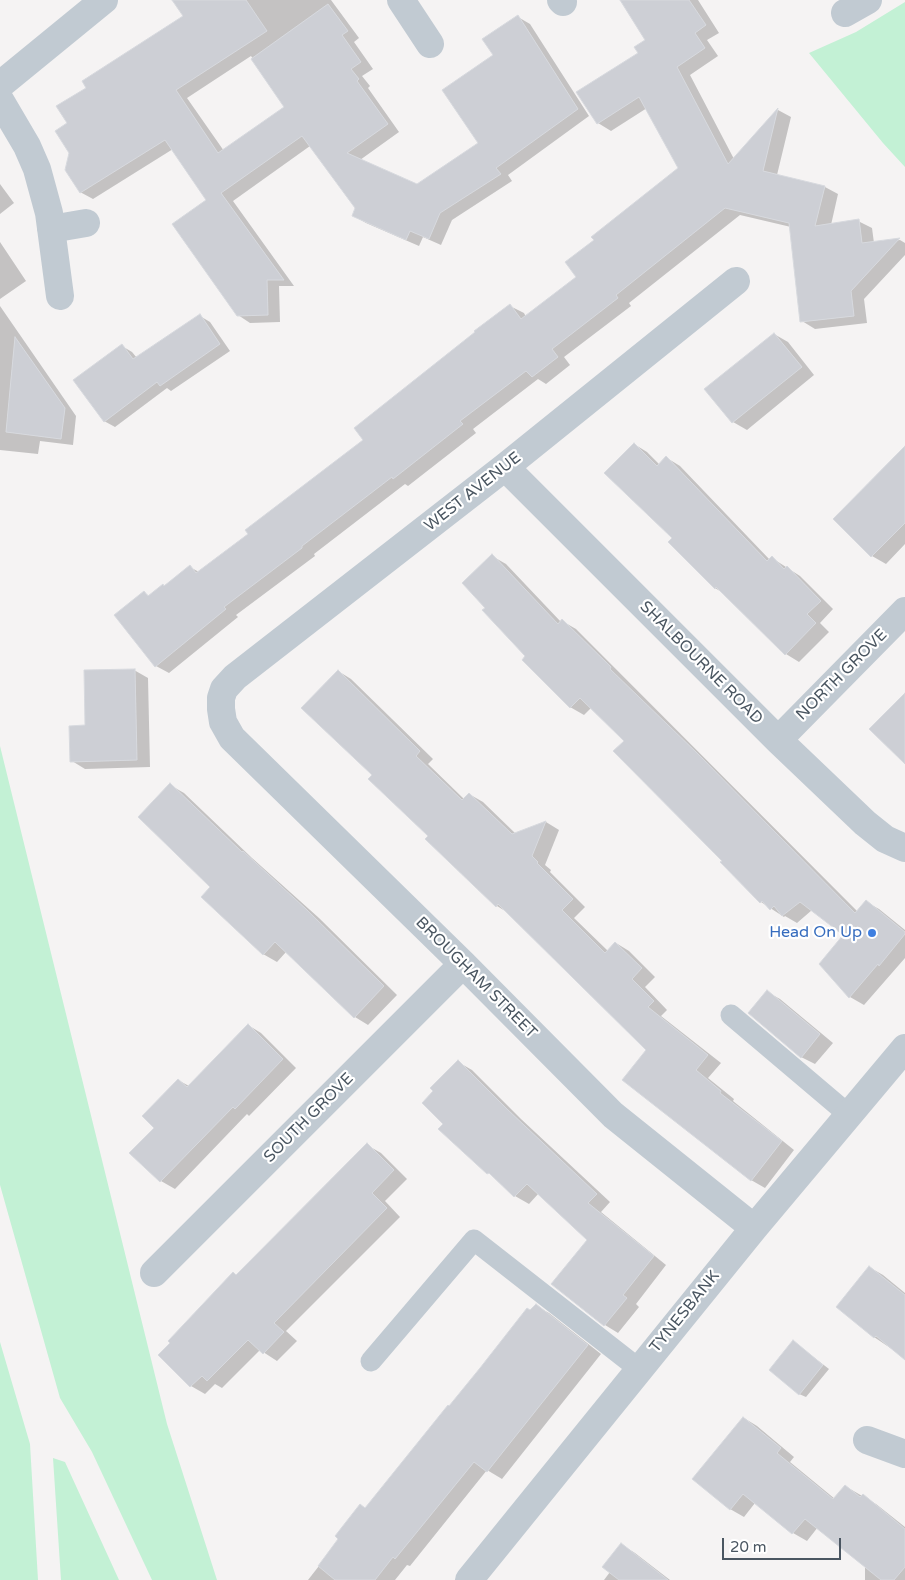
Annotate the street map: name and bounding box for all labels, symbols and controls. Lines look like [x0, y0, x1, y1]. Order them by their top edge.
street label: WEST AVENUE [421, 448, 525, 536]
street label: SHALBOURNE ROAD [636, 598, 766, 728]
street label: NORTH GROVE [793, 626, 891, 724]
street label: BROUGHAM STREET [411, 913, 541, 1043]
place label: Head On Up [769, 923, 862, 943]
marker: Head On Up [866, 927, 878, 939]
street label: SOUTH GROVE [260, 1069, 358, 1167]
street label: TYNESBANK [646, 1267, 724, 1357]
scale bar [725, 1528, 844, 1560]
text: 20 m [730, 1538, 767, 1556]

